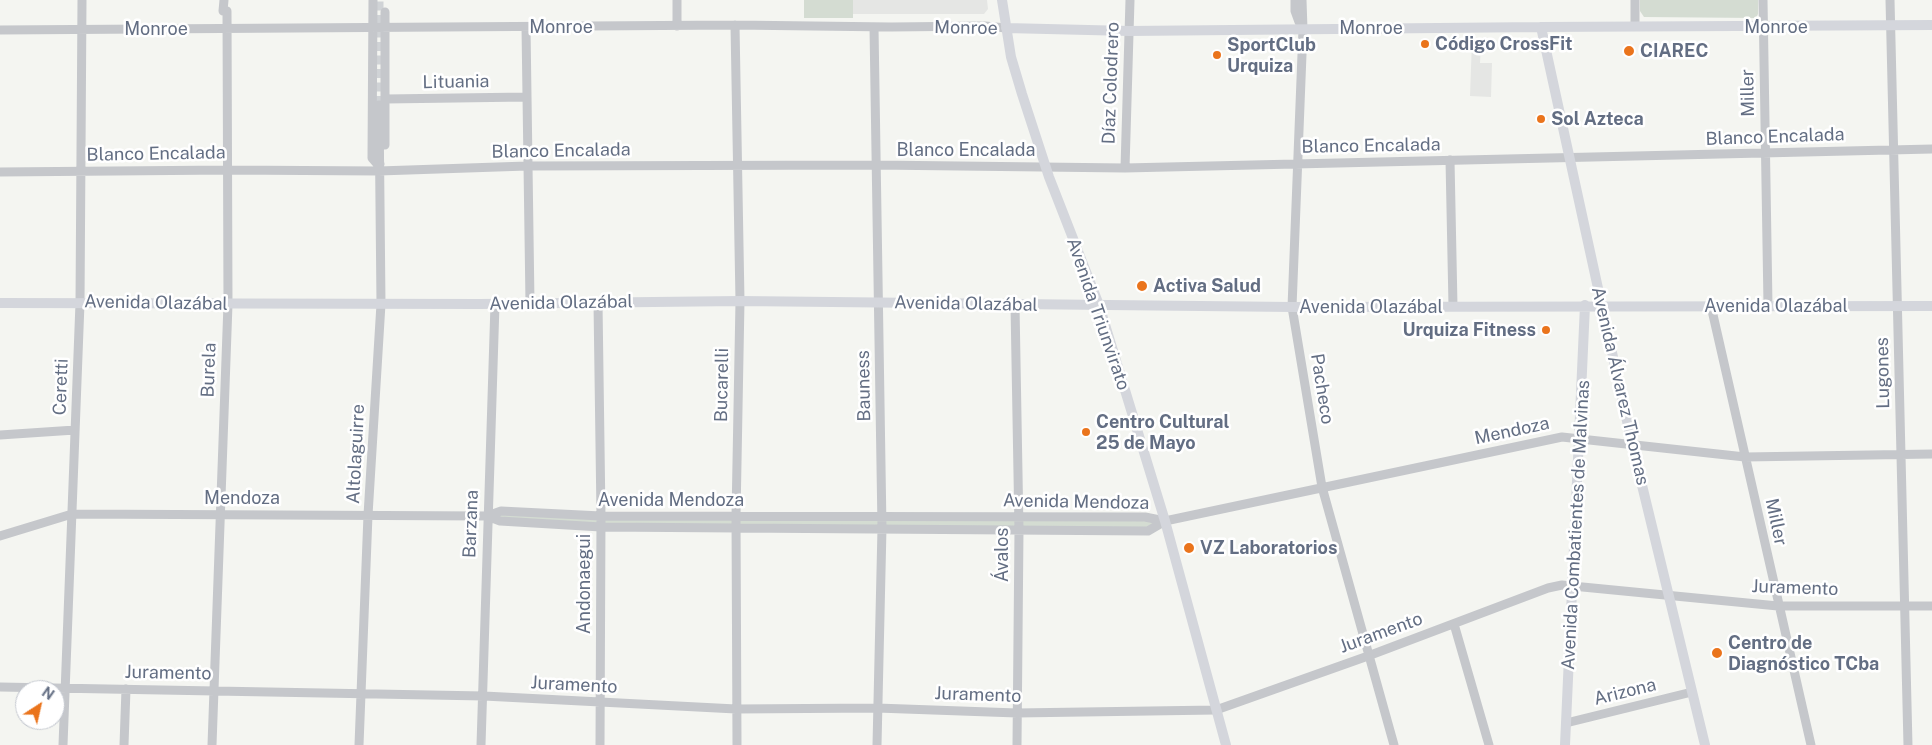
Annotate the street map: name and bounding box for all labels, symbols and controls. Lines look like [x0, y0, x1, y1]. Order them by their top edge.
street label: Monroe [529, 16, 593, 38]
street label: Monroe [1744, 16, 1808, 38]
street label: Monroe [934, 17, 998, 39]
street label: Monroe [1339, 17, 1403, 39]
street label: Monroe [124, 18, 188, 40]
street label: Díaz Colodrero [1098, 21, 1124, 145]
place label: Código CrossFit [1435, 33, 1572, 55]
place label: SportClub Urquiza [1227, 34, 1316, 76]
marker: Código CrossFit [1419, 38, 1431, 50]
place label: CIAREC [1640, 40, 1708, 62]
marker: CIAREC [1622, 44, 1636, 58]
marker: SportClub Urquiza [1211, 49, 1223, 61]
street label: Miller [1737, 69, 1759, 117]
street label: Lituania [422, 71, 490, 93]
place label: Sol Azteca [1551, 108, 1644, 130]
marker: Sol Azteca [1535, 113, 1547, 125]
street label: Blanco Encalada [1705, 124, 1845, 150]
street label: Blanco Encalada [1301, 134, 1441, 158]
street label: Blanco Encalada [491, 139, 631, 163]
street label: Blanco Encalada [897, 139, 1035, 161]
street label: Blanco Encalada [86, 142, 226, 166]
street label: Avenida Triunvirato [1062, 235, 1134, 393]
place label: Activa Salud [1153, 275, 1261, 297]
marker: Activa Salud [1135, 279, 1149, 293]
street label: Avenida Álvarez Thomas [1587, 285, 1653, 487]
street label: Avenida Olazábal [84, 291, 228, 315]
street label: Avenida Olazábal [489, 291, 633, 315]
street label: Avenida Olazábal [894, 292, 1038, 316]
street label: Avenida Olazábal [1704, 295, 1848, 317]
street label: Avenida Olazábal [1299, 296, 1443, 318]
place label: Urquiza Fitness [1402, 319, 1536, 341]
marker: Urquiza Fitness [1540, 324, 1552, 336]
street label: Lugones [1872, 337, 1894, 409]
street label: Burela [197, 342, 221, 398]
street label: Bucarelli [711, 348, 733, 422]
street label: Bauness [853, 350, 875, 422]
street label: Pacheco [1306, 352, 1338, 426]
street label: Ceretti [49, 358, 73, 416]
street label: Avenida Combatientes de Malvinas [1558, 380, 1594, 670]
street label: Altolaguirre [343, 403, 369, 505]
place label: Centro Cultural 25 de Mayo [1096, 411, 1229, 454]
street label: Mendoza [1473, 413, 1551, 449]
marker: Centro Cultural 25 de Mayo [1080, 426, 1092, 438]
street label: Mendoza [204, 487, 280, 509]
street label: Avenida Mendoza [598, 489, 744, 511]
street label: Barzana [459, 490, 483, 558]
street label: Avenida Mendoza [1003, 490, 1149, 514]
street label: Miller [1760, 496, 1792, 548]
street label: Ávalos [991, 528, 1013, 582]
street label: Andonaegui [573, 534, 595, 634]
place label: VZ Laboratorios [1200, 537, 1337, 559]
marker: VZ Laboratorios [1182, 541, 1196, 555]
street label: Juramento [1751, 576, 1839, 600]
street label: Juramento [1336, 608, 1426, 658]
place label: Centro de Diagnóstico TCba [1728, 632, 1879, 674]
marker: Centro de Diagnóstico TCba [1710, 646, 1724, 660]
street label: Juramento [124, 661, 212, 685]
street label: Juramento [530, 672, 618, 698]
street label: Arizona [1592, 674, 1658, 710]
north arrow [15, 680, 65, 730]
street label: Juramento [934, 683, 1022, 707]
text: N [39, 684, 57, 703]

